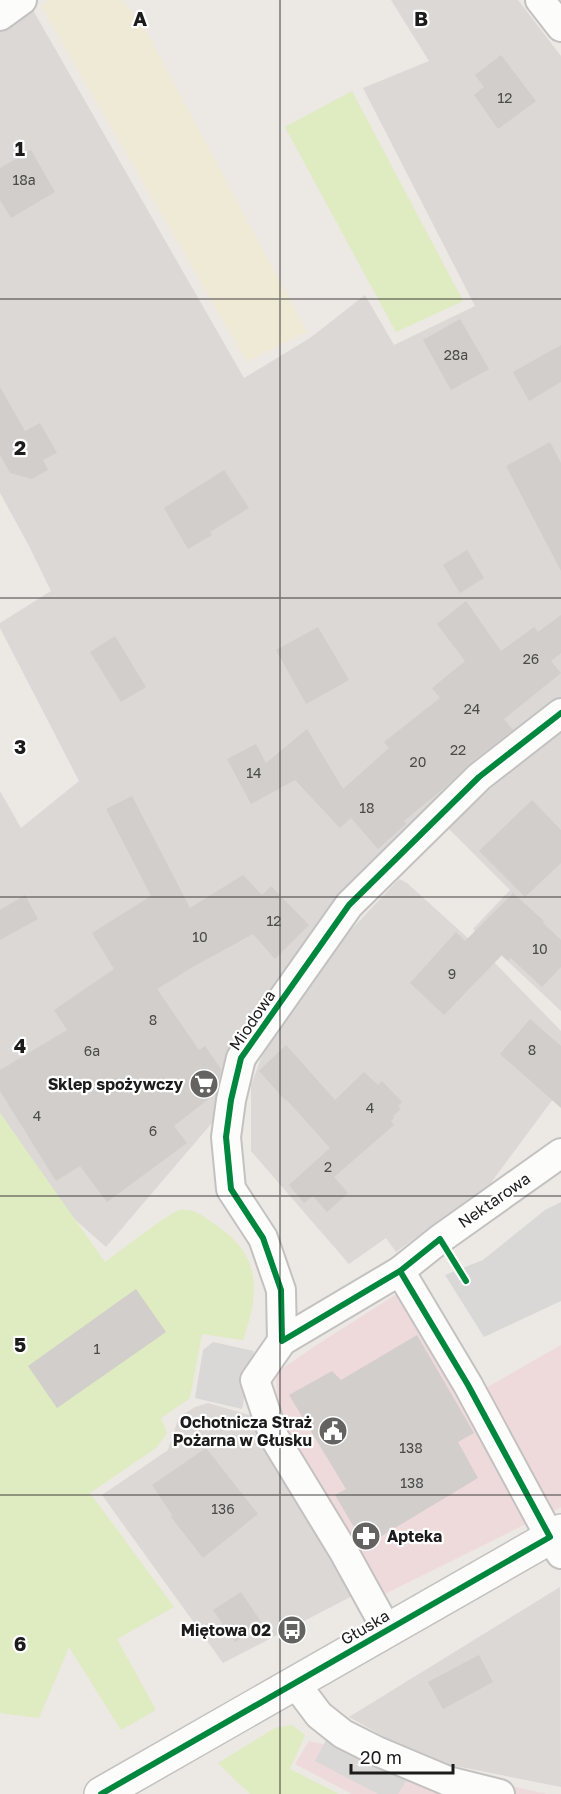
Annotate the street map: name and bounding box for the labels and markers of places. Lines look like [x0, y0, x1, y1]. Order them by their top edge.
supermarket icon: Sklep spożywczy [188, 1068, 220, 1100]
place label: Sklep spożywczy [48, 1074, 183, 1094]
place label: Ochotnicza Straż Pożarna w Głusku [173, 1412, 312, 1450]
public building icon: Ochotnicza Straż Pożarna w Głusku [317, 1415, 349, 1447]
pharmacy icon: Apteka [350, 1520, 382, 1552]
place label: Apteka [387, 1526, 442, 1546]
bus stop icon: Miętowa 02 [276, 1614, 308, 1646]
place label: Miętowa 02 [181, 1620, 271, 1640]

